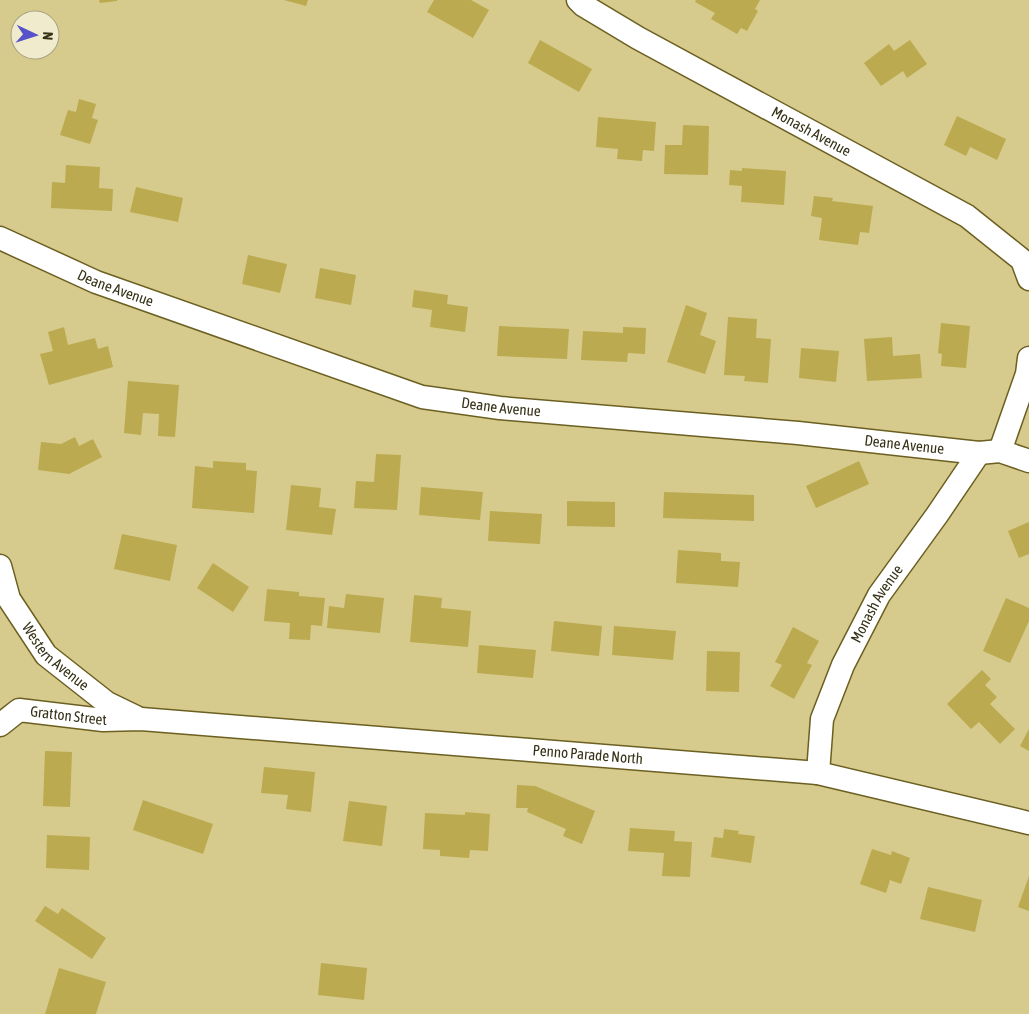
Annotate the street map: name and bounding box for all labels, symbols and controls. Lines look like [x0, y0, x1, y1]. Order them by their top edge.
north arrow [10, 10, 60, 60]
text: N [40, 31, 56, 41]
street label: Monash Avenue [769, 103, 854, 160]
street label: Deane Avenue [75, 266, 156, 310]
street label: Deane Avenue [460, 394, 542, 419]
street label: Deane Avenue [864, 431, 945, 457]
street label: Monash Avenue [847, 561, 906, 645]
street label: Western Avenue [19, 619, 93, 694]
street label: Gratton Street [29, 702, 107, 728]
street label: Penno Parade North [532, 741, 644, 767]

